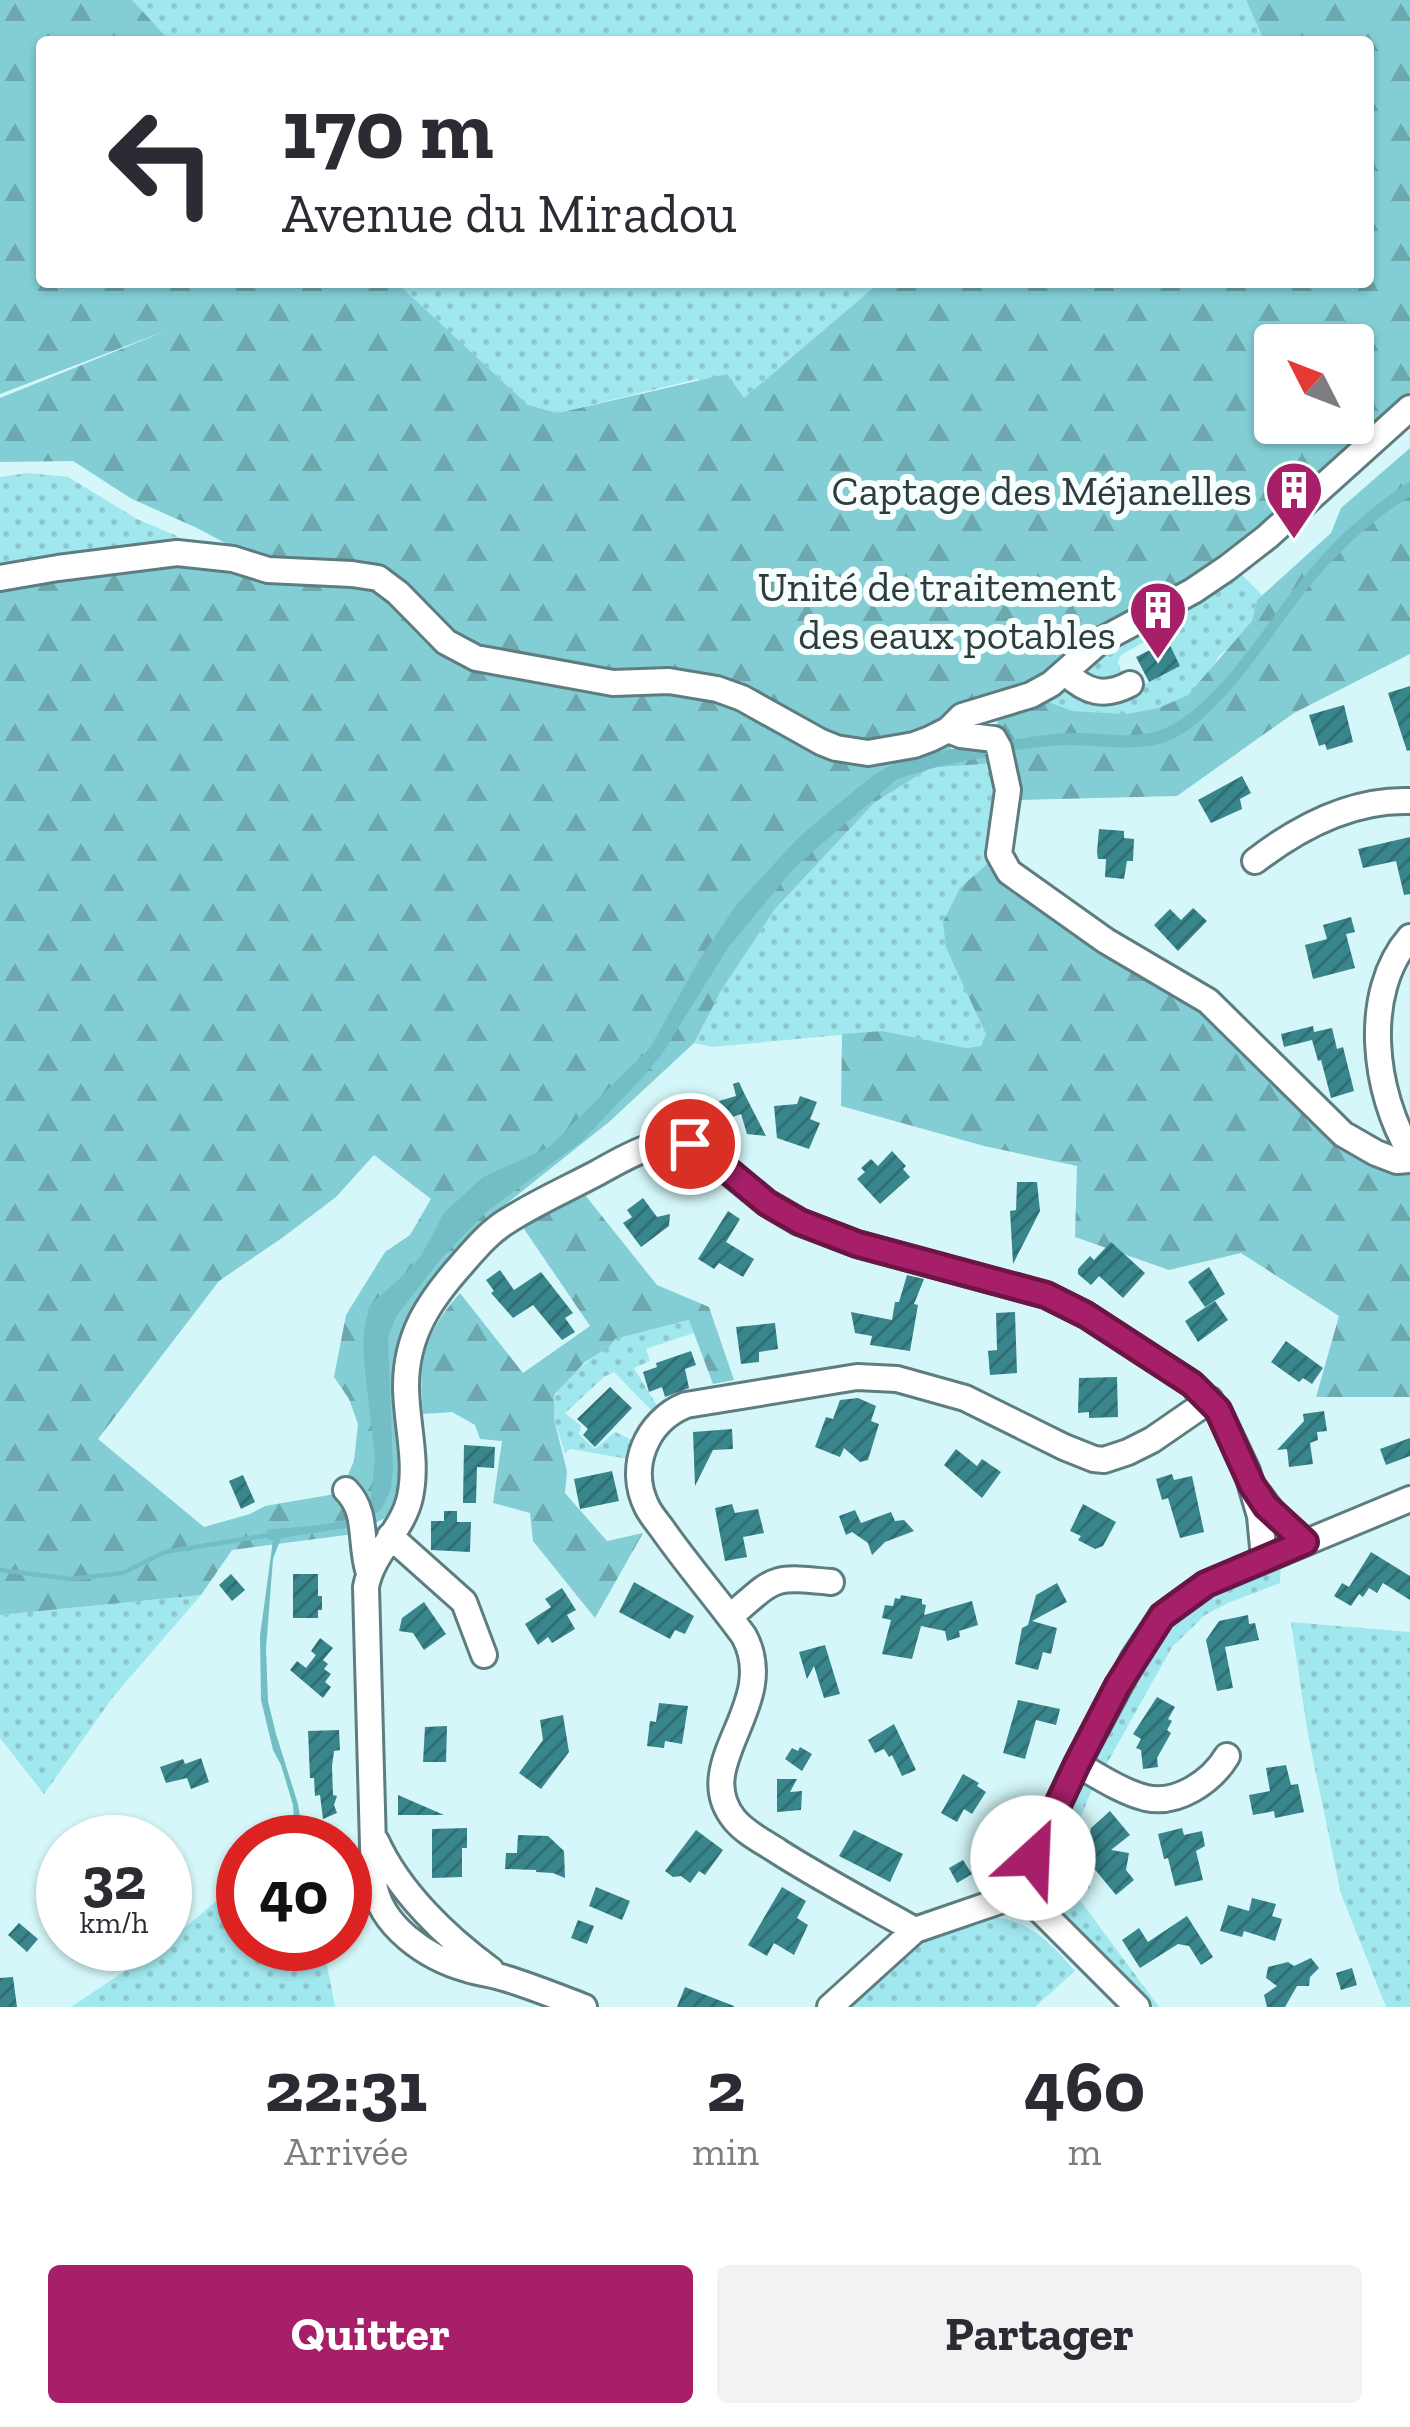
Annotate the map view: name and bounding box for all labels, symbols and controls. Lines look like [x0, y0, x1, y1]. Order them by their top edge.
text: 170 m [282, 79, 494, 180]
icon: left [84, 84, 240, 240]
text: Avenue du Miradou [282, 181, 737, 246]
north arrow [1254, 324, 1374, 444]
map controls [1254, 324, 1374, 444]
building icon: Captage des Méjanelles [1263, 459, 1325, 541]
place label: Captage des Méjanelles [832, 465, 1252, 516]
place label: Unité de traitement des eaux potables [758, 561, 1116, 660]
building icon: Unité de traitement des eaux potables [1127, 579, 1189, 661]
pin [639, 1093, 741, 1195]
icon: arrive [657, 1111, 723, 1177]
position arrow [970, 1795, 1096, 1921]
speed limit sign: 40 [216, 1815, 372, 1971]
text: 32 [82, 1842, 146, 1914]
text: km/h [80, 1905, 148, 1941]
text: 22:31 [265, 2043, 427, 2129]
text: 2 [706, 2043, 745, 2129]
text: 460 [1024, 2043, 1145, 2129]
text: Arrivée [284, 2128, 408, 2175]
text: min [692, 2128, 759, 2175]
text: m [1068, 2128, 1101, 2175]
button: Quitter [48, 2265, 693, 2403]
button: Partager [717, 2265, 1362, 2403]

